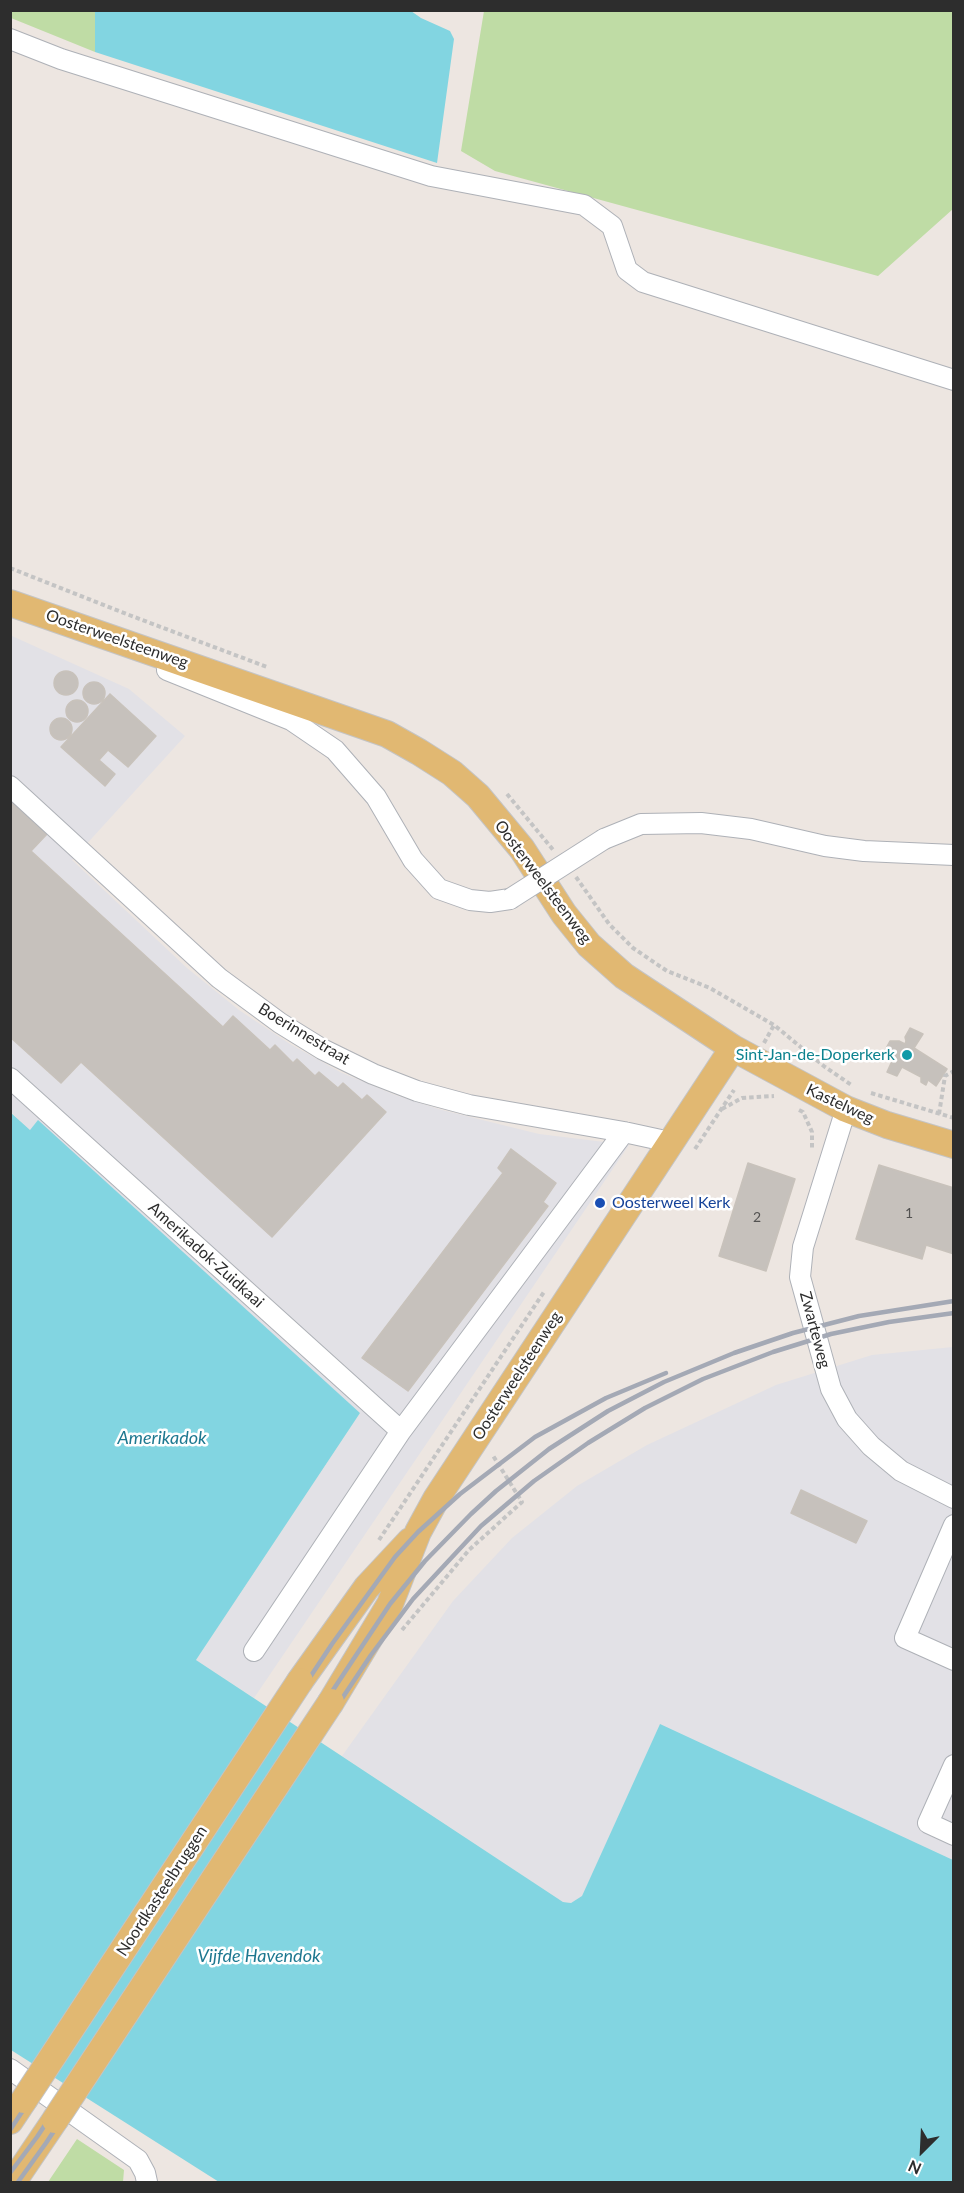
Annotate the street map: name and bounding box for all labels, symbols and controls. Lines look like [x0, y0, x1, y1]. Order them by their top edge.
street label: Oosterweelsteenweg [43, 606, 191, 672]
street label: Oosterweelsteenweg [490, 817, 596, 947]
street label: Boerinnestraat [255, 999, 353, 1069]
place label: Sint-Jan-de-Doperkerk [736, 1045, 895, 1065]
marker: Sint-Jan-de-Doperkerk [900, 1048, 914, 1062]
street label: Kastelweg [803, 1080, 877, 1128]
place label: Oosterweel Kerk [612, 1193, 730, 1213]
marker: Oosterweel Kerk [593, 1196, 607, 1210]
street label: Amerikadok-Zuidkaai [144, 1198, 268, 1312]
house number: 1 [905, 1205, 913, 1221]
house number: 2 [753, 1209, 761, 1225]
street label: Zwarteweg [796, 1289, 834, 1371]
street label: Oosterweelsteenweg [468, 1308, 566, 1444]
water label: Amerikadok [117, 1427, 207, 1449]
street label: Noordkasteelbruggen [113, 1822, 211, 1960]
water label: Vijfde Havendok [197, 1945, 321, 1967]
north arrow [892, 2121, 952, 2181]
text: N [905, 2157, 924, 2179]

